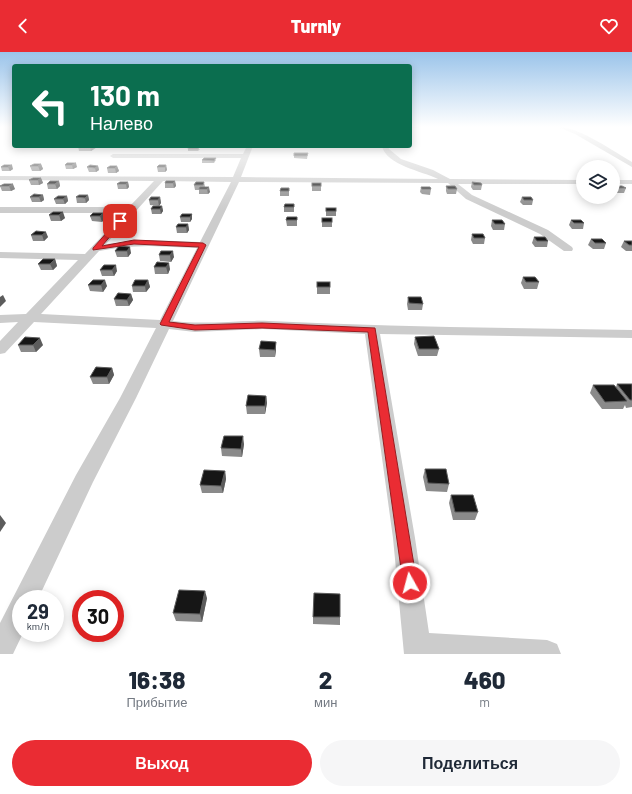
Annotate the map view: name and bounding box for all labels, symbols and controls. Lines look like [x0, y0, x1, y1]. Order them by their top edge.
icon: back [12, 15, 34, 37]
text: Turnly [291, 15, 341, 37]
icon: heart [598, 15, 620, 37]
text: 130 m [90, 78, 160, 112]
icon: left [24, 80, 76, 132]
text: Налево [90, 112, 153, 134]
map controls [576, 160, 620, 204]
button: layers [576, 160, 620, 204]
pin [103, 204, 137, 238]
icon: arrive [109, 210, 131, 232]
position arrow [389, 562, 431, 604]
speed limit sign: 30 [72, 590, 124, 642]
text: 29 [27, 599, 49, 623]
text: km/h [27, 620, 49, 632]
text: 16:38 [129, 665, 185, 694]
text: 2 [319, 665, 332, 694]
text: 460 [464, 665, 506, 694]
text: Прибытие [126, 694, 188, 710]
text: мин [314, 694, 337, 710]
text: m [479, 694, 490, 710]
button: Выход [12, 740, 312, 786]
button: Поделиться [320, 740, 620, 786]

